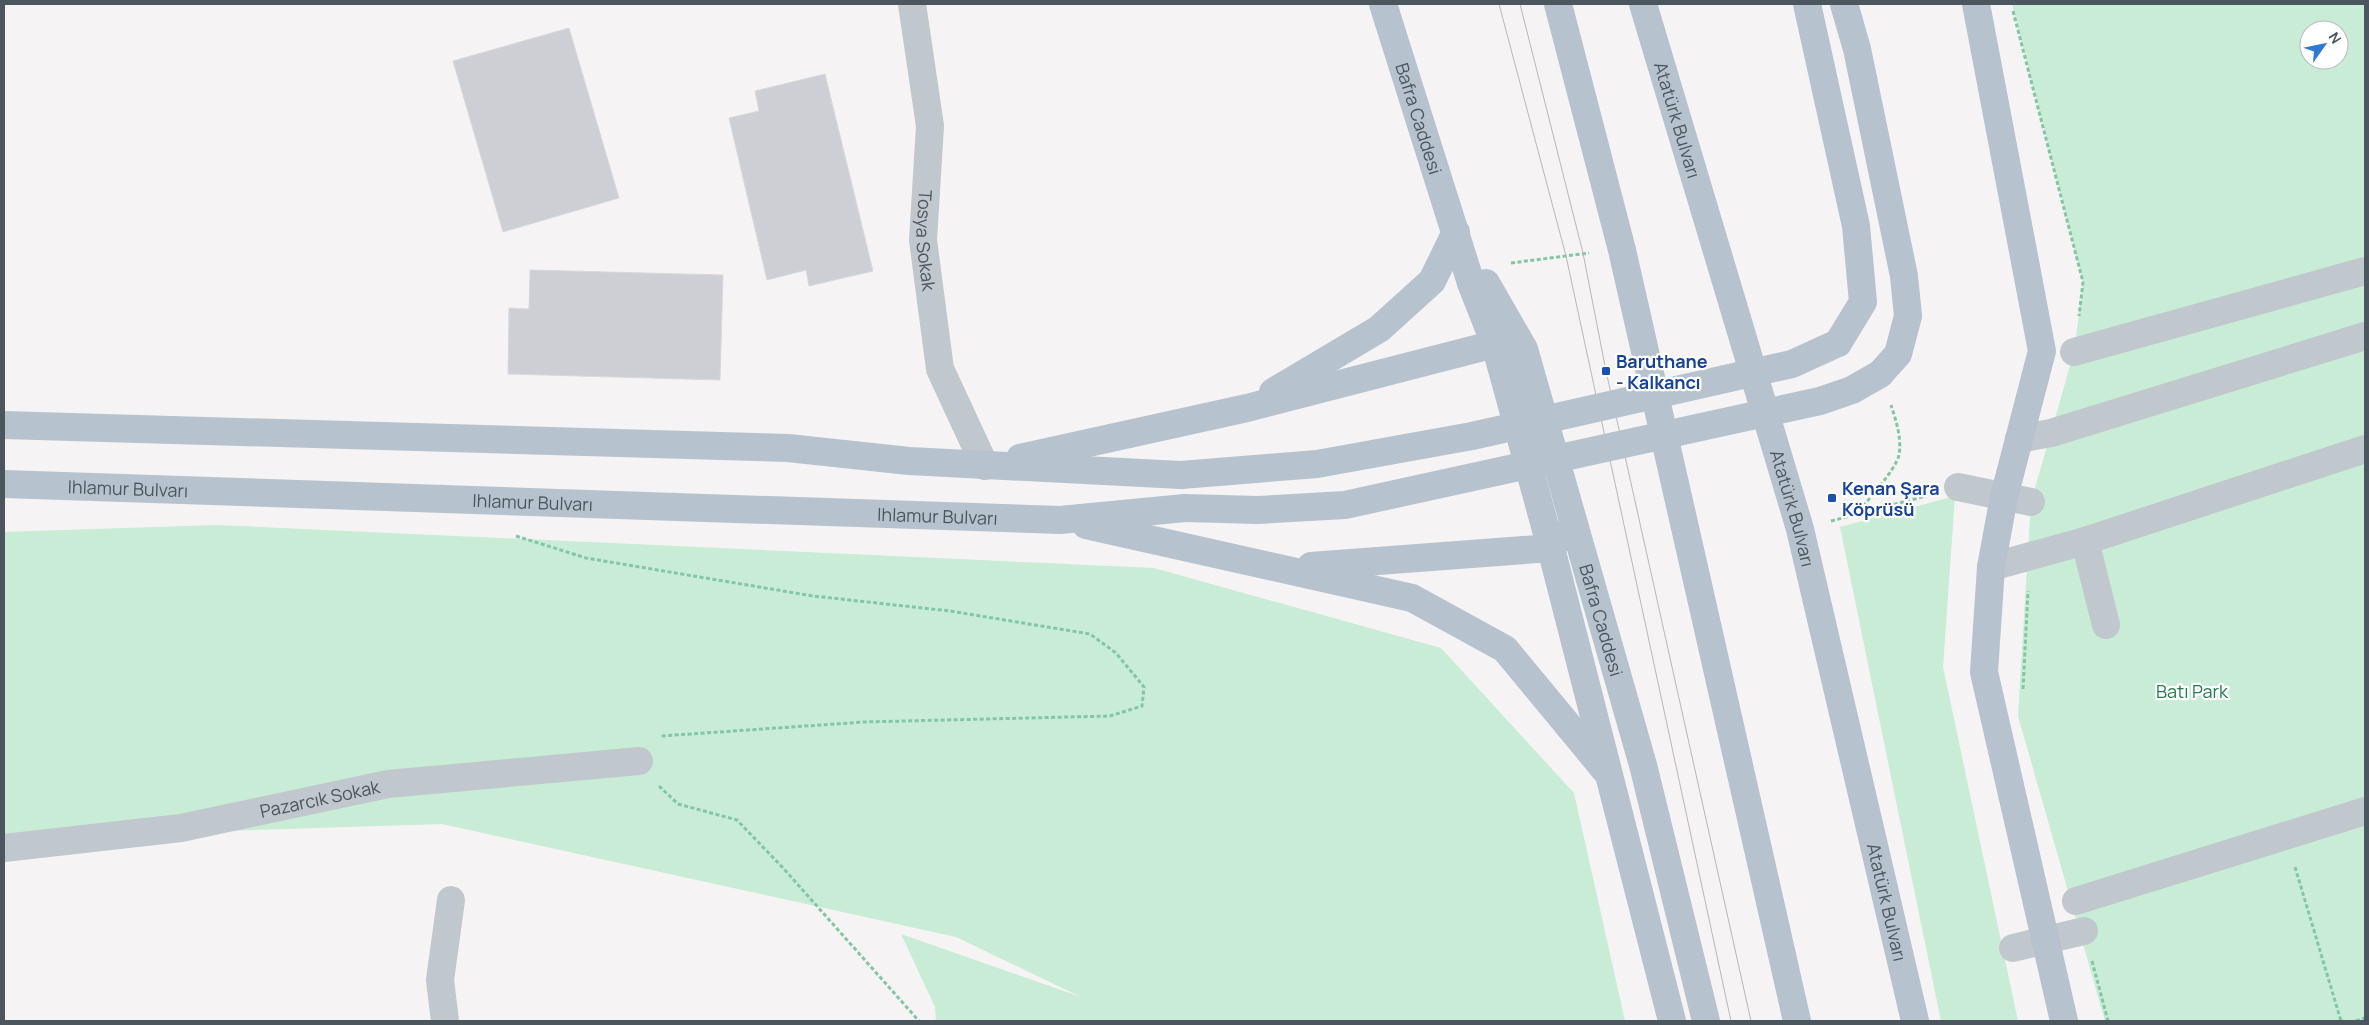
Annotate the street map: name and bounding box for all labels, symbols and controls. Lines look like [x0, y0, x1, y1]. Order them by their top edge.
north arrow [2299, 20, 2349, 70]
text: N [2325, 28, 2346, 47]
street label: Atatürk Bulvarı [1649, 59, 1706, 181]
street label: Bafra Caddesi [1390, 60, 1448, 177]
street label: Tosya Sokak [911, 189, 942, 293]
place label: Baruthane - Kalkancı [1616, 349, 1708, 394]
marker: Baruthane - Kalkancı [1600, 365, 1612, 377]
street label: Atatürk Bulvarı [1765, 447, 1820, 569]
street label: Ihlamur Bulvarı [67, 474, 189, 502]
place label: Kenan Şara Köprüsü [1842, 476, 1940, 521]
street label: Ihlamur Bulvarı [472, 488, 593, 516]
marker: Kenan Şara Köprüsü [1826, 492, 1838, 504]
street label: Ihlamur Bulvarı [877, 502, 998, 530]
street label: Bafra Caddesi [1574, 561, 1629, 679]
park label: Batı Park [2156, 679, 2229, 703]
street label: Pazarcık Sokak [258, 774, 383, 823]
street label: Atatürk Bulvarı [1862, 841, 1913, 963]

